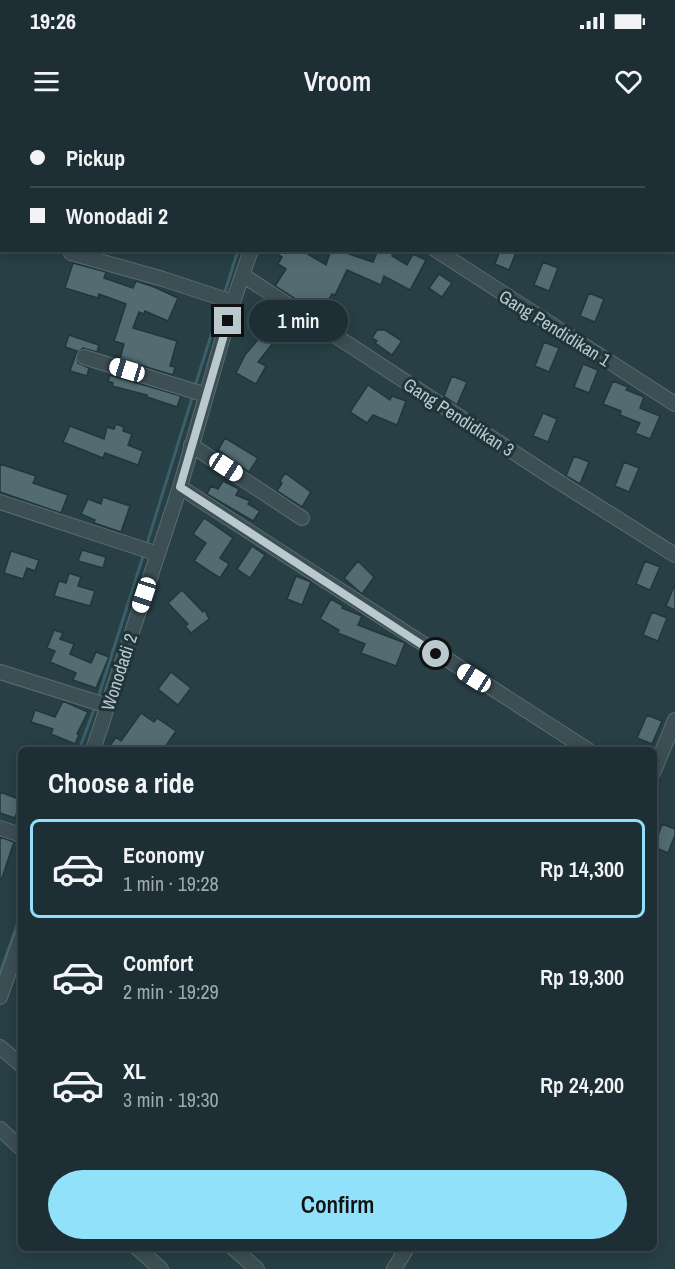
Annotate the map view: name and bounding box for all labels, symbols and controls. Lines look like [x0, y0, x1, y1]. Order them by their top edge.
text: 19:26 [30, 6, 76, 36]
text: Vroom [304, 63, 371, 99]
icon: menu [30, 65, 63, 98]
icon: heart [612, 65, 645, 98]
text: Pickup [66, 143, 125, 173]
text: Wonodadi 2 [66, 201, 168, 231]
street label: Gang Pendidikan 1 [494, 284, 616, 373]
callout: 1 min [249, 300, 348, 342]
route end [214, 307, 241, 334]
text: 1 min [277, 307, 320, 334]
car [107, 356, 147, 384]
street label: Gang Pendidikan 3 [399, 372, 519, 462]
car [206, 450, 246, 484]
car [130, 575, 158, 615]
street label: Wonodadi 2 [95, 630, 143, 714]
route start [422, 640, 449, 667]
car [454, 661, 494, 695]
text: Choose a ride [48, 765, 194, 801]
text: Economy [123, 840, 204, 870]
icon: car [51, 842, 105, 896]
text: Rp 14,300 [540, 854, 624, 884]
text: 1 min · 19:28 [123, 870, 219, 897]
text: Comfort [123, 948, 193, 978]
icon: car [51, 950, 105, 1004]
text: Rp 19,300 [540, 962, 624, 992]
text: 2 min · 19:29 [123, 978, 219, 1005]
text: XL [123, 1056, 146, 1086]
icon: car [51, 1058, 105, 1112]
text: Rp 24,200 [540, 1070, 624, 1100]
text: 3 min · 19:30 [123, 1086, 219, 1113]
button: Confirm [48, 1170, 627, 1239]

